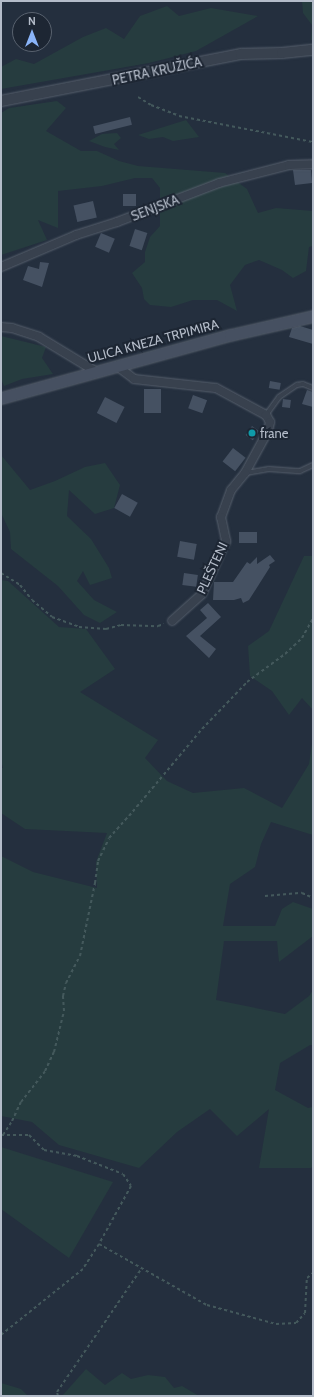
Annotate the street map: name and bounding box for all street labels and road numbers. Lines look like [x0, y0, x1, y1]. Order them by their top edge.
street label: PETRA KRUŽIĆA [111, 54, 203, 88]
street label: SENJSKA [129, 192, 181, 224]
street label: ULICA KNEZA TRPIMIRA [86, 316, 220, 366]
street label: PLEŠTENI [193, 540, 231, 596]

